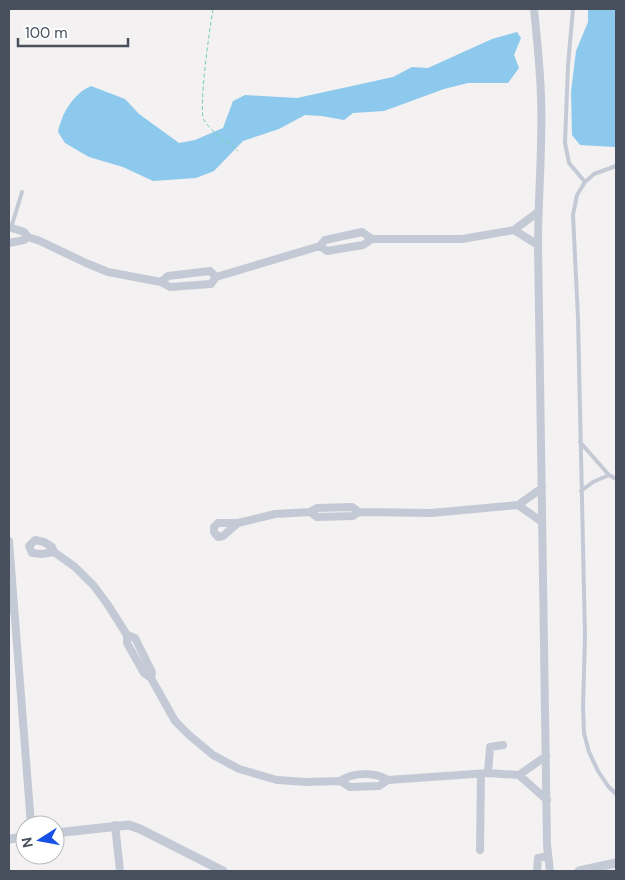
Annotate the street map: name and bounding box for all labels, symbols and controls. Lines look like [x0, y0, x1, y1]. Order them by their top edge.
scale bar [18, 15, 128, 47]
text: 100 m [25, 23, 68, 43]
north arrow [15, 815, 65, 865]
text: N [17, 836, 37, 849]

